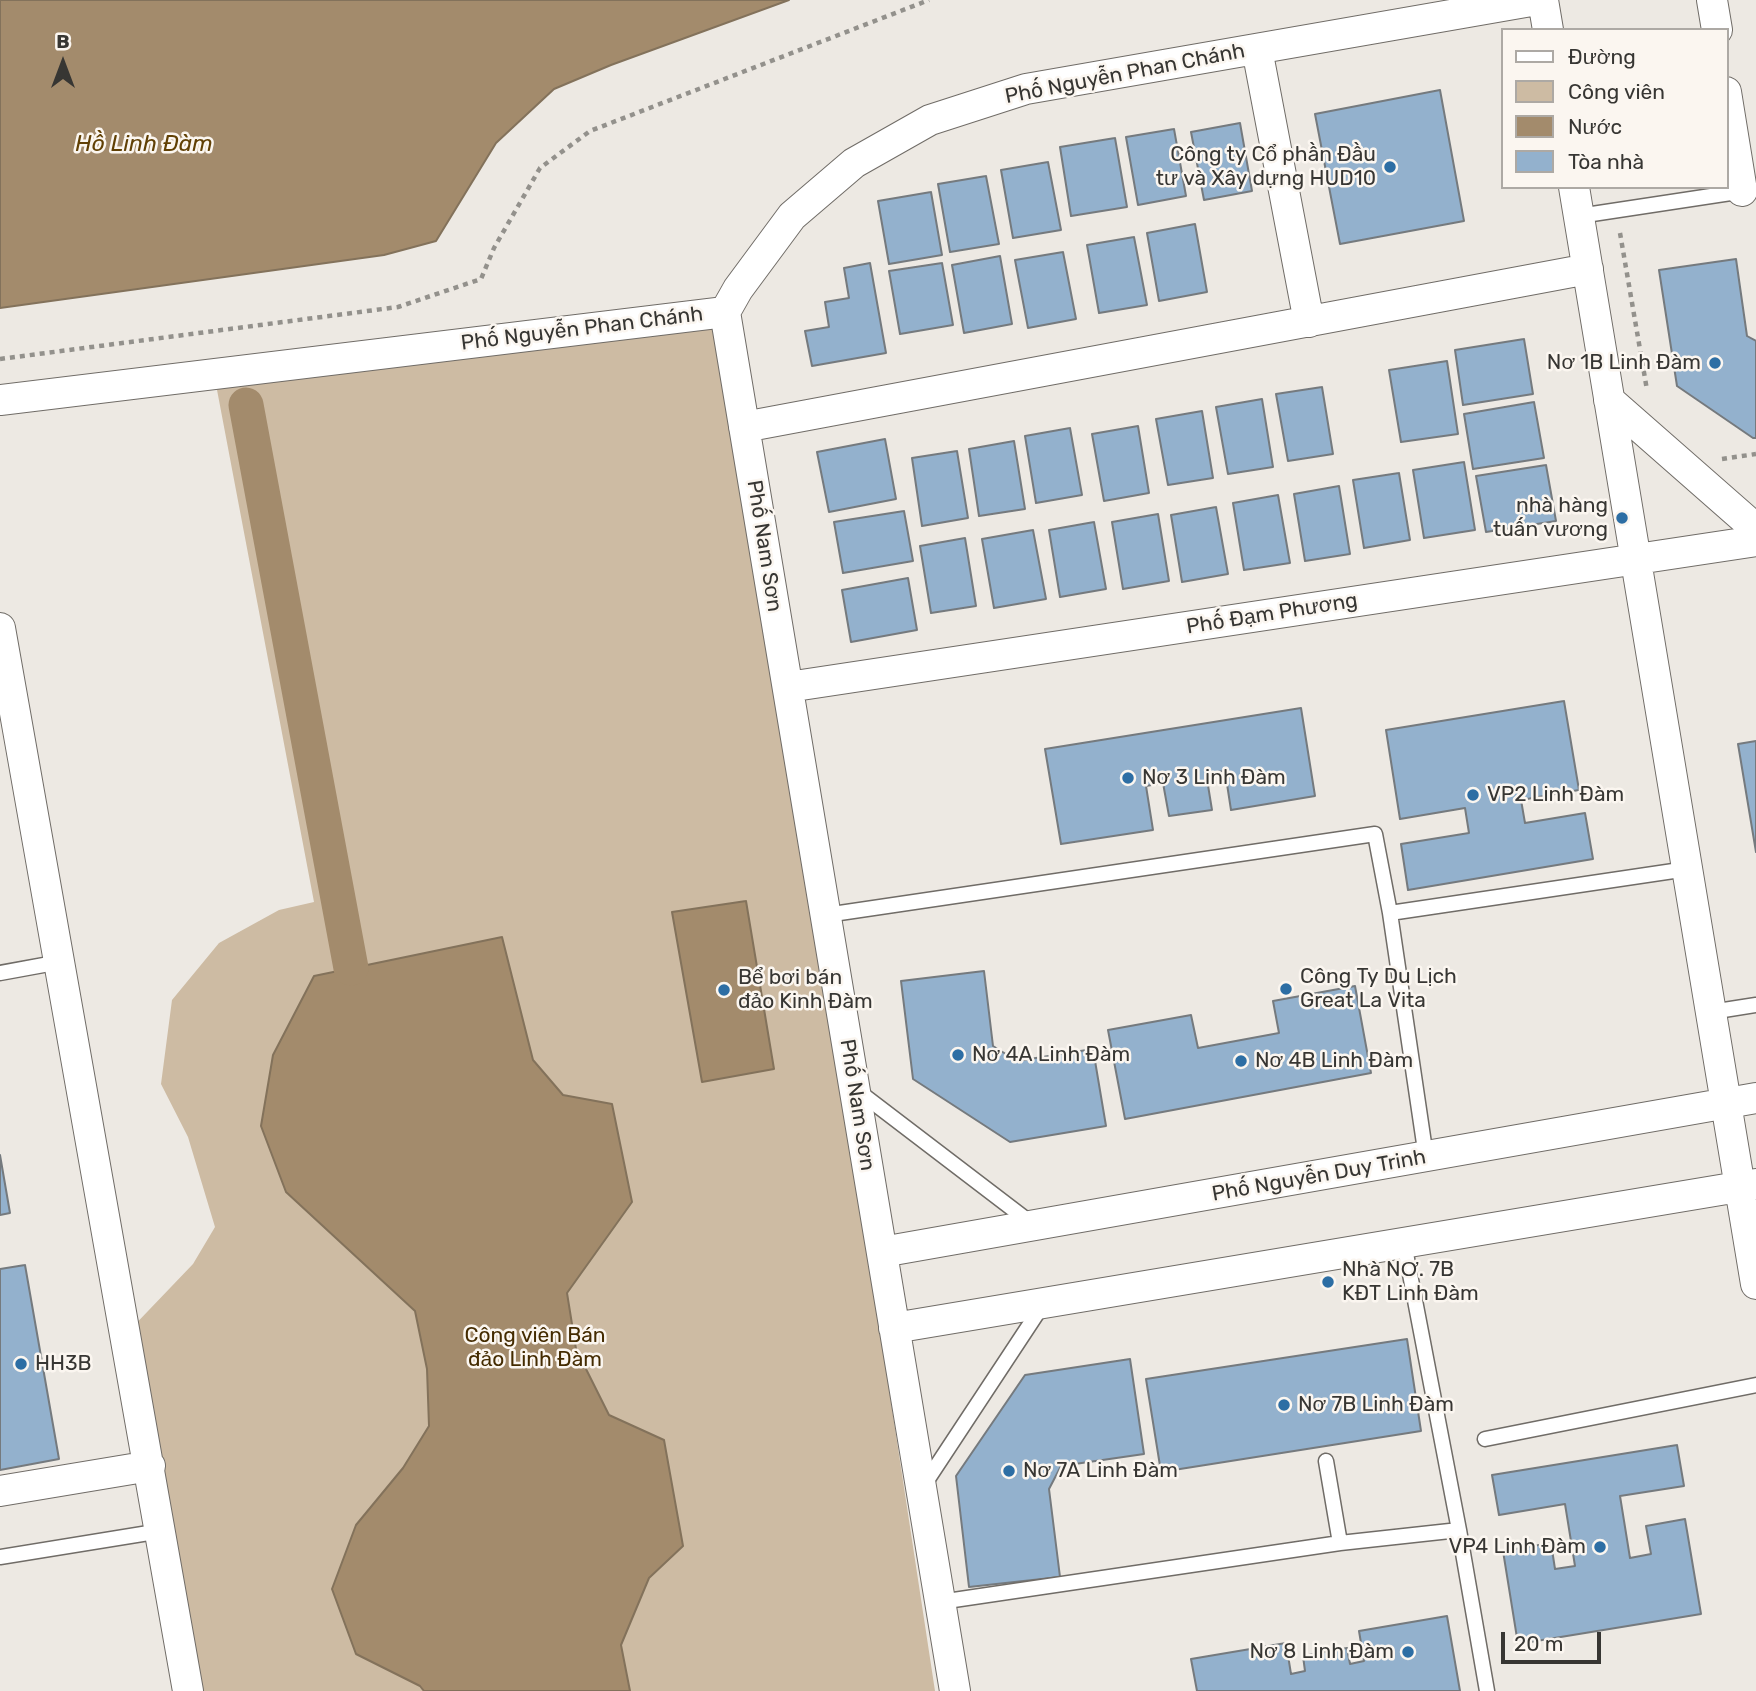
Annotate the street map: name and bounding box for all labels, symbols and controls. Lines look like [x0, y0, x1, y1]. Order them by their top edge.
north arrow [28, 28, 98, 98]
legend [1500, 28, 1728, 189]
text: B [56, 30, 70, 53]
street label: Phố Nguyễn Phan Chánh [1003, 38, 1247, 110]
text: Đường [1568, 44, 1636, 69]
text: Công viên [1568, 79, 1665, 104]
text: Nước [1568, 114, 1622, 139]
water label: Hồ Linh Đàm [75, 130, 213, 158]
place label: Công ty Cổ phần Đầu tư và Xây dựng HUD10 [1156, 142, 1376, 192]
text: Tòa nhà [1568, 149, 1644, 174]
marker: Công ty Cổ phần Đầu tư và Xây dựng HUD10 [1382, 159, 1398, 175]
street label: Phố Nguyễn Phan Chánh [460, 302, 704, 356]
place label: Nơ 1B Linh Đàm [1547, 350, 1701, 376]
marker: Nơ 1B Linh Đàm [1707, 355, 1723, 371]
street label: Phố Nam Sơn [741, 478, 787, 614]
place label: nhà hàng tuấn vương [1493, 493, 1608, 543]
marker: nhà hàng tuấn vương [1614, 510, 1630, 526]
street label: Phố Đạm Phương [1185, 588, 1359, 640]
place label: Nơ 3 Linh Đàm [1142, 765, 1286, 791]
marker: Nơ 3 Linh Đàm [1120, 770, 1136, 786]
place label: VP2 Linh Đàm [1487, 782, 1624, 808]
marker: VP2 Linh Đàm [1465, 787, 1481, 803]
place label: Công Ty Du Lịch Great La Vita [1300, 964, 1457, 1014]
place label: Bể bơi bán đảo Kinh Đàm [738, 965, 873, 1015]
marker: Công Ty Du Lịch Great La Vita [1278, 981, 1294, 997]
marker: Bể bơi bán đảo Kinh Đàm [716, 982, 732, 998]
street label: Phố Nam Sơn [834, 1037, 880, 1173]
place label: Nơ 4A Linh Đàm [972, 1042, 1130, 1068]
marker: Nơ 4A Linh Đàm [950, 1047, 966, 1063]
place label: Nơ 4B Linh Đàm [1255, 1048, 1413, 1074]
marker: Nơ 4B Linh Đàm [1233, 1053, 1249, 1069]
street label: Phố Nguyễn Duy Trinh [1210, 1145, 1428, 1207]
place label: Nhà NƠ. 7B KĐT Linh Đàm [1342, 1257, 1479, 1307]
marker: Nhà NƠ. 7B KĐT Linh Đàm [1320, 1274, 1336, 1290]
park label: Công viên Bán đảo Linh Đàm [464, 1323, 606, 1373]
place label: HH3B [35, 1351, 92, 1377]
marker: HH3B [13, 1356, 29, 1372]
place label: Nơ 7B Linh Đàm [1298, 1392, 1454, 1418]
marker: Nơ 7B Linh Đàm [1276, 1397, 1292, 1413]
place label: Nơ 7A Linh Đàm [1023, 1458, 1178, 1484]
marker: Nơ 7A Linh Đàm [1001, 1463, 1017, 1479]
place label: VP4 Linh Đàm [1448, 1534, 1586, 1560]
marker: VP4 Linh Đàm [1592, 1539, 1608, 1555]
scale bar [1504, 1618, 1604, 1662]
text: 20 m [1514, 1631, 1563, 1656]
place label: Nơ 8 Linh Đàm [1250, 1639, 1394, 1665]
marker: Nơ 8 Linh Đàm [1400, 1644, 1416, 1660]

